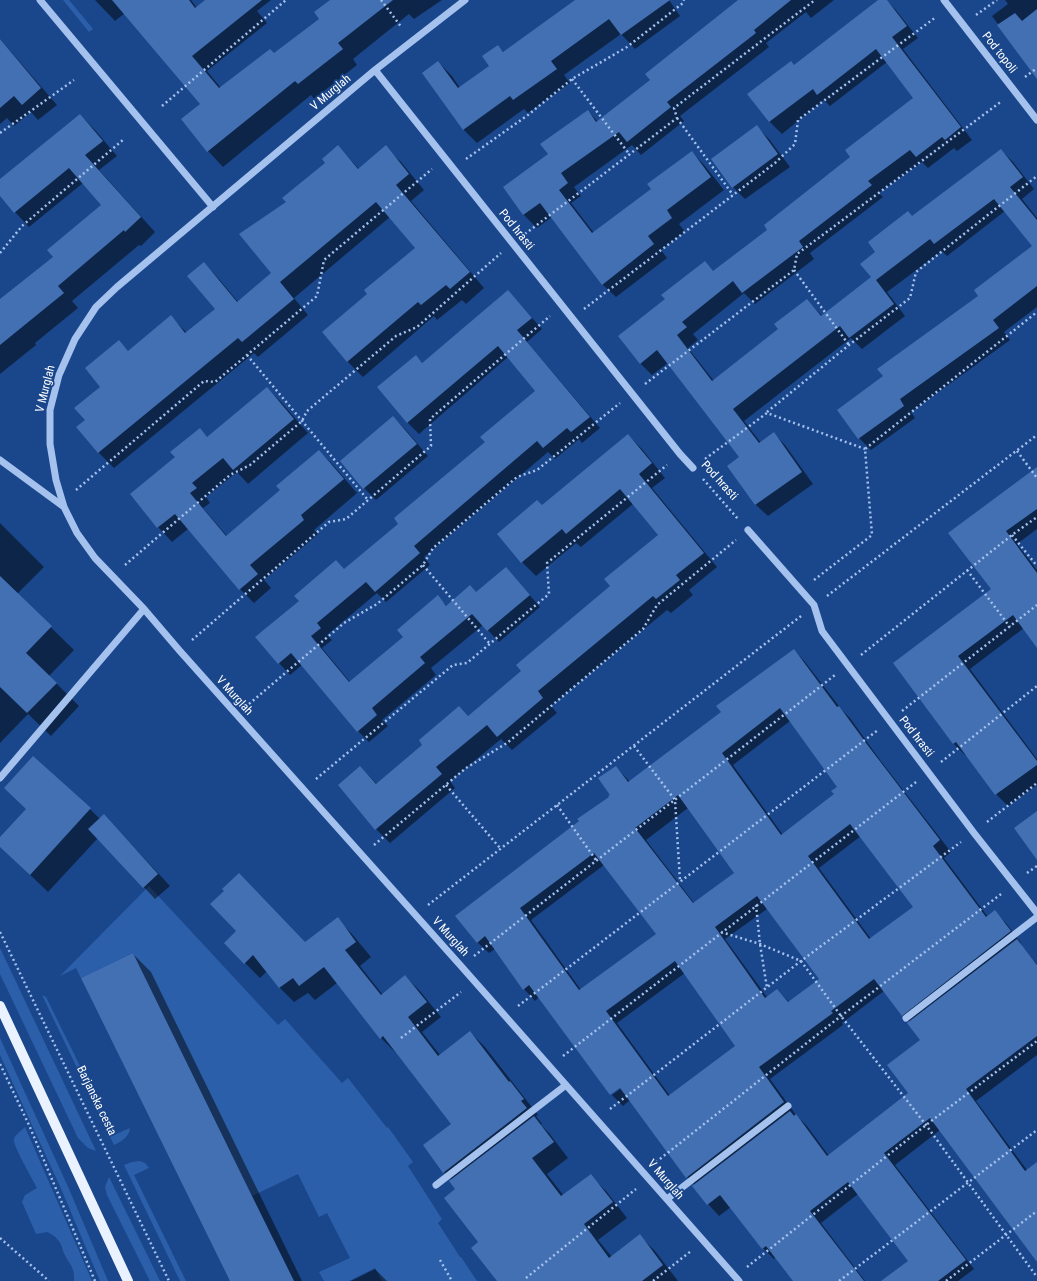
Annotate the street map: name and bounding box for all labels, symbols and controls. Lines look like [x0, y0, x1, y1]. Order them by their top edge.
street label: Pod topoli [978, 30, 1020, 76]
street label: V Murglah [308, 72, 354, 114]
street label: Pod hrasti [495, 207, 537, 253]
street label: V Murglah [33, 364, 59, 414]
street label: Pod hrasti [698, 458, 740, 504]
street label: V Murglah [213, 673, 255, 719]
street label: Pod hrasti [896, 714, 936, 760]
street label: V Murglah [429, 914, 471, 960]
street label: Barjanska cesta [73, 1064, 119, 1138]
street label: V Murglah [644, 1157, 686, 1203]

